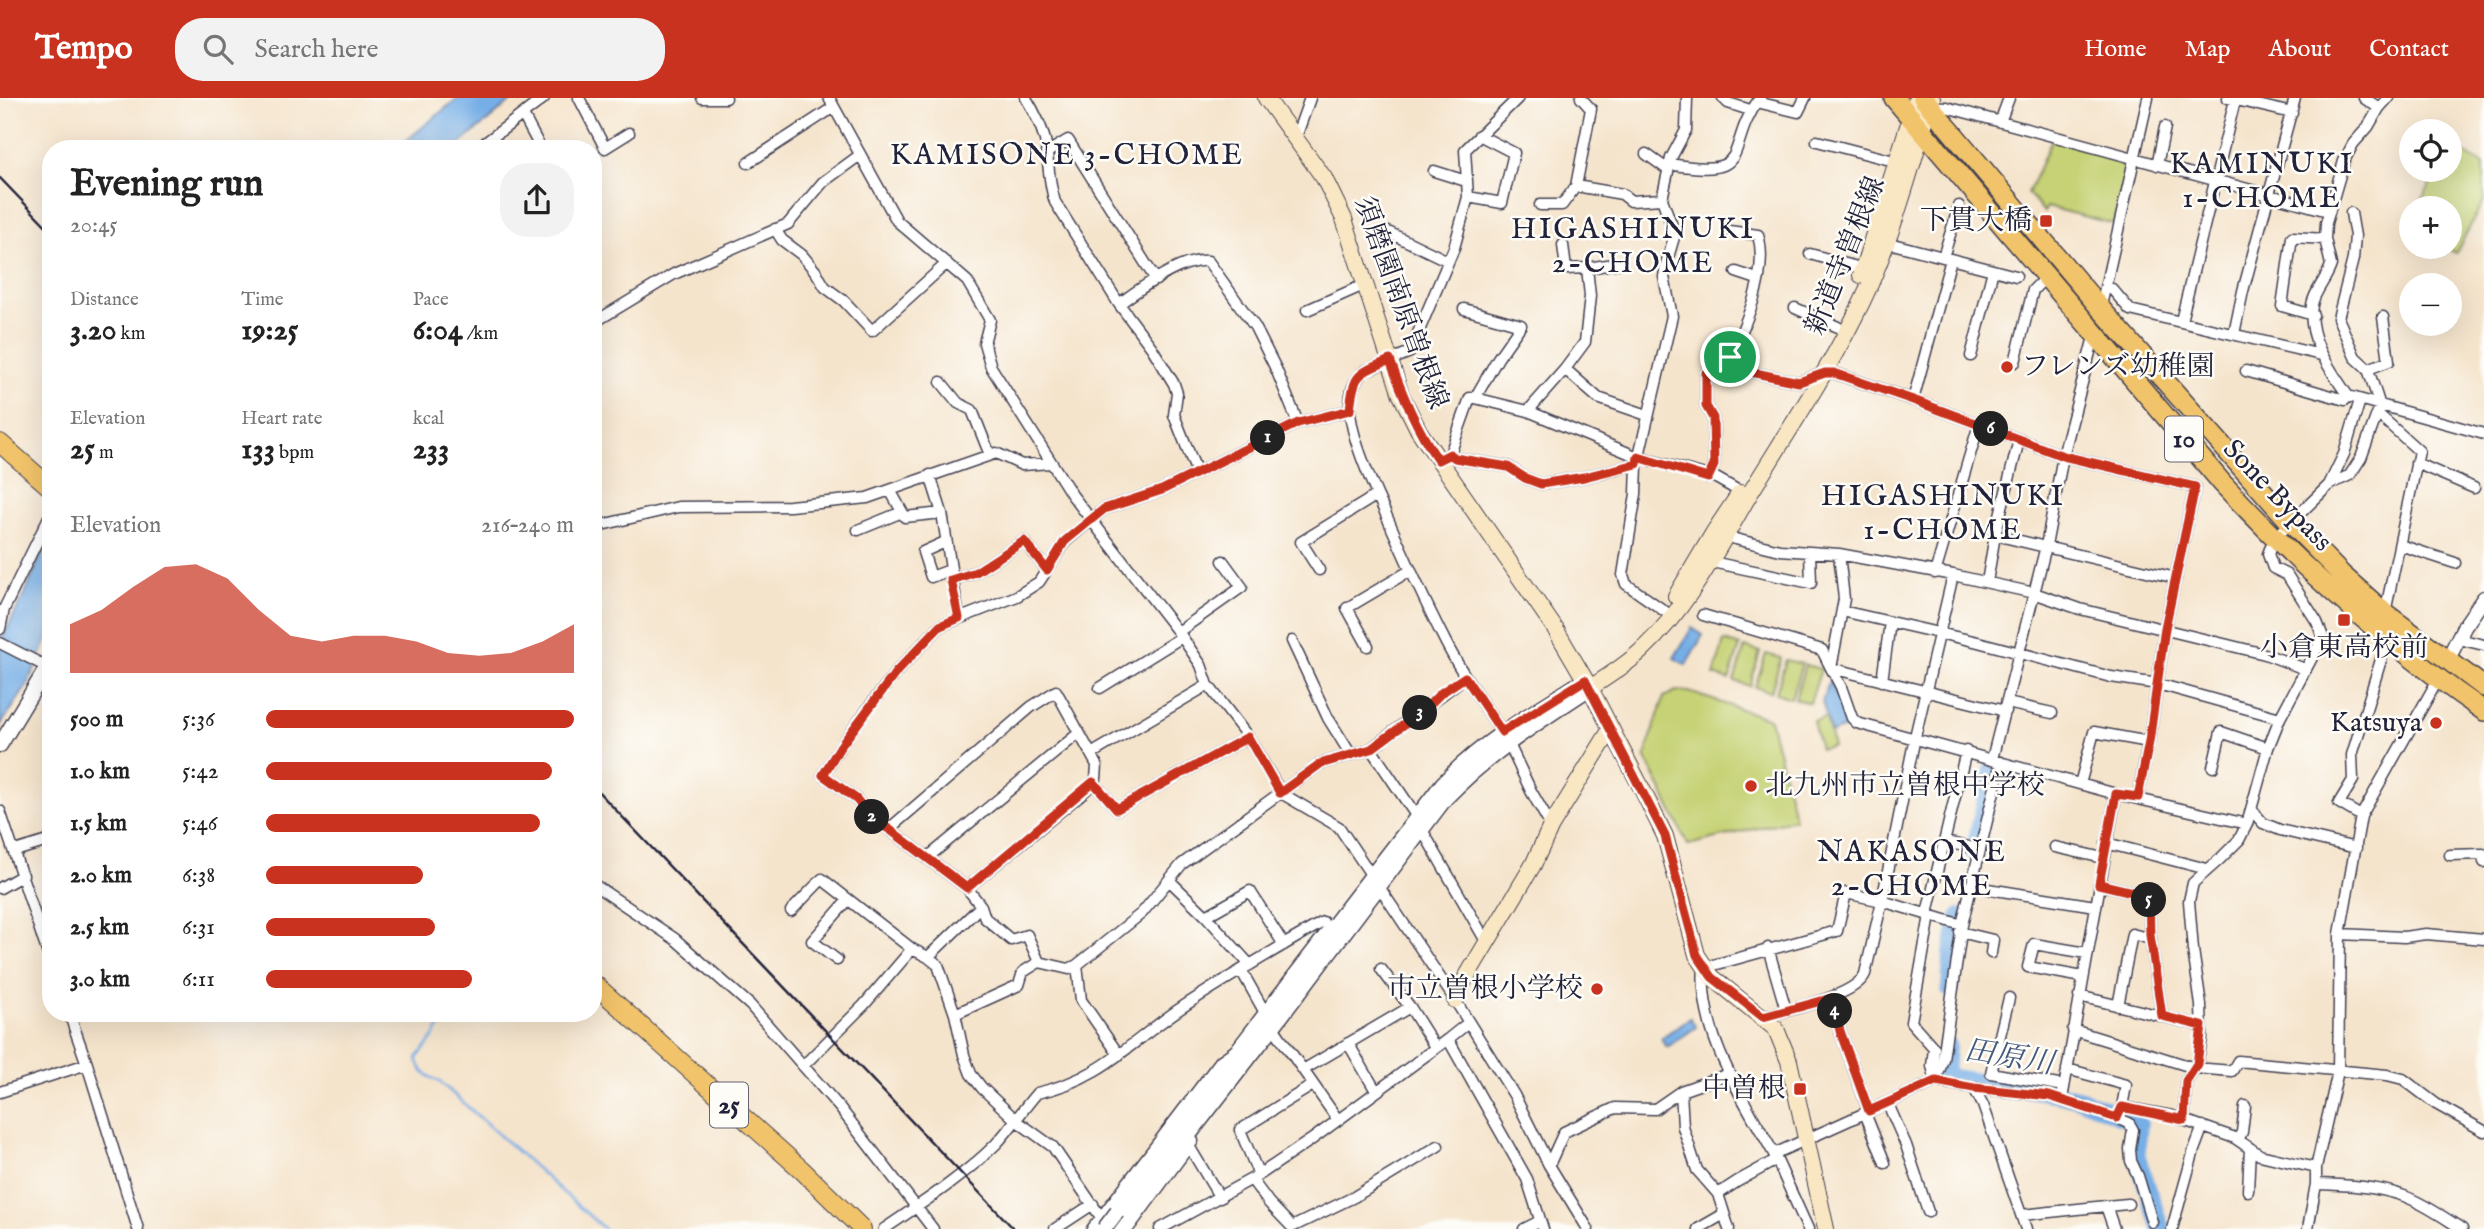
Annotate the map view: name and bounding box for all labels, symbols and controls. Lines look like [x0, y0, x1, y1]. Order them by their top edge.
search box [175, 18, 665, 81]
text: Tempo [35, 28, 133, 70]
icon: search [199, 30, 237, 68]
text: Search here [255, 33, 378, 66]
text: Home [2084, 34, 2147, 65]
text: Map [2185, 34, 2231, 65]
text: About [2269, 34, 2331, 65]
text: Contact [2369, 34, 2449, 65]
map controls [2399, 119, 2462, 336]
button: locate [2399, 119, 2462, 182]
district label: KAMISONE 3-CHOME [890, 137, 1244, 175]
district label: KAMINUKI 1-CHOME [2169, 146, 2355, 218]
text: Evening run [70, 161, 264, 209]
button: share [500, 163, 574, 237]
street label: 新道寺曽根線 [1798, 172, 1894, 340]
street label: 須磨園南原曽根線 [1345, 192, 1455, 414]
button: + [2399, 196, 2462, 259]
place label: 下貫大橋 [1920, 204, 2032, 239]
text: 20:45 [70, 211, 118, 240]
district label: HIGASHINUKI 2-CHOME [1511, 211, 1755, 283]
marker: 下貫大橋 [2038, 213, 2054, 229]
button: − [2399, 273, 2462, 336]
text: Distance [70, 288, 139, 312]
text: Time [241, 288, 284, 312]
text: Pace [413, 288, 449, 312]
text: 3.20 [70, 312, 116, 350]
text: 19:25 [241, 312, 298, 350]
text: 6:04 [413, 312, 463, 350]
text: km [116, 322, 145, 346]
text: /km [463, 322, 498, 346]
pin [1700, 327, 1760, 387]
icon: arrive [1711, 338, 1749, 376]
place label: フレンズ幼稚園 [2021, 350, 2214, 385]
marker: フレンズ幼稚園 [1999, 359, 2015, 375]
text: Elevation [70, 407, 145, 431]
text: Heart rate [241, 407, 322, 431]
text: kcal [413, 407, 444, 431]
pin: 6 [1974, 412, 2008, 446]
text: 6 [1986, 416, 1995, 440]
road number: 10 [2165, 416, 2203, 462]
pin: 1 [1250, 420, 1286, 456]
text: 1 [1264, 425, 1271, 449]
text: 25 [70, 431, 95, 469]
text: 133 [241, 431, 275, 469]
text: 233 [413, 431, 449, 469]
street label: Sone Bypass [2215, 433, 2339, 559]
text: m [95, 441, 114, 465]
text: bpm [275, 441, 314, 465]
district label: HIGASHINUKI 1-CHOME [1821, 478, 2065, 550]
text: Elevation [70, 511, 161, 540]
text: 216–240 m [481, 511, 574, 540]
marker: 小倉東高校前 [2336, 612, 2352, 628]
place label: 小倉東高校前 [2260, 631, 2428, 666]
pin: 3 [1402, 696, 1438, 730]
text: 3 [1416, 700, 1423, 724]
text: 500 m [70, 705, 124, 734]
text: 5:36 [182, 705, 215, 734]
place label: Katsuya [2330, 706, 2423, 741]
marker: Katsuya [2428, 715, 2444, 731]
text: 1.0 km [70, 757, 130, 786]
text: 5:42 [182, 757, 218, 786]
place label: 北九州市立曽根中学校 [1765, 769, 2045, 804]
marker: 北九州市立曽根中学校 [1743, 778, 1759, 794]
pin: 2 [854, 800, 890, 834]
text: 2 [867, 804, 876, 828]
text: 1.5 km [70, 809, 127, 838]
text: 5:46 [182, 809, 217, 838]
district label: NAKASONE 2-CHOME [1817, 834, 2007, 906]
text: 2.0 km [70, 861, 132, 890]
text: 6:38 [182, 861, 215, 890]
pin: 5 [2132, 882, 2166, 918]
text: 5 [2145, 887, 2152, 911]
text: 2.5 km [70, 913, 129, 942]
text: 6:31 [182, 913, 215, 942]
text: 3.0 km [70, 965, 130, 994]
text: 6:11 [182, 965, 215, 994]
place label: 市立曽根小学校 [1387, 972, 1583, 1007]
marker: 市立曽根小学校 [1589, 981, 1605, 997]
pin: 4 [1818, 993, 1853, 1028]
text: 4 [1830, 998, 1839, 1022]
water label: 田原川 [1962, 1032, 2059, 1084]
place label: 中曽根 [1702, 1072, 1786, 1107]
marker: 中曽根 [1792, 1081, 1808, 1097]
road number: 25 [710, 1082, 748, 1128]

